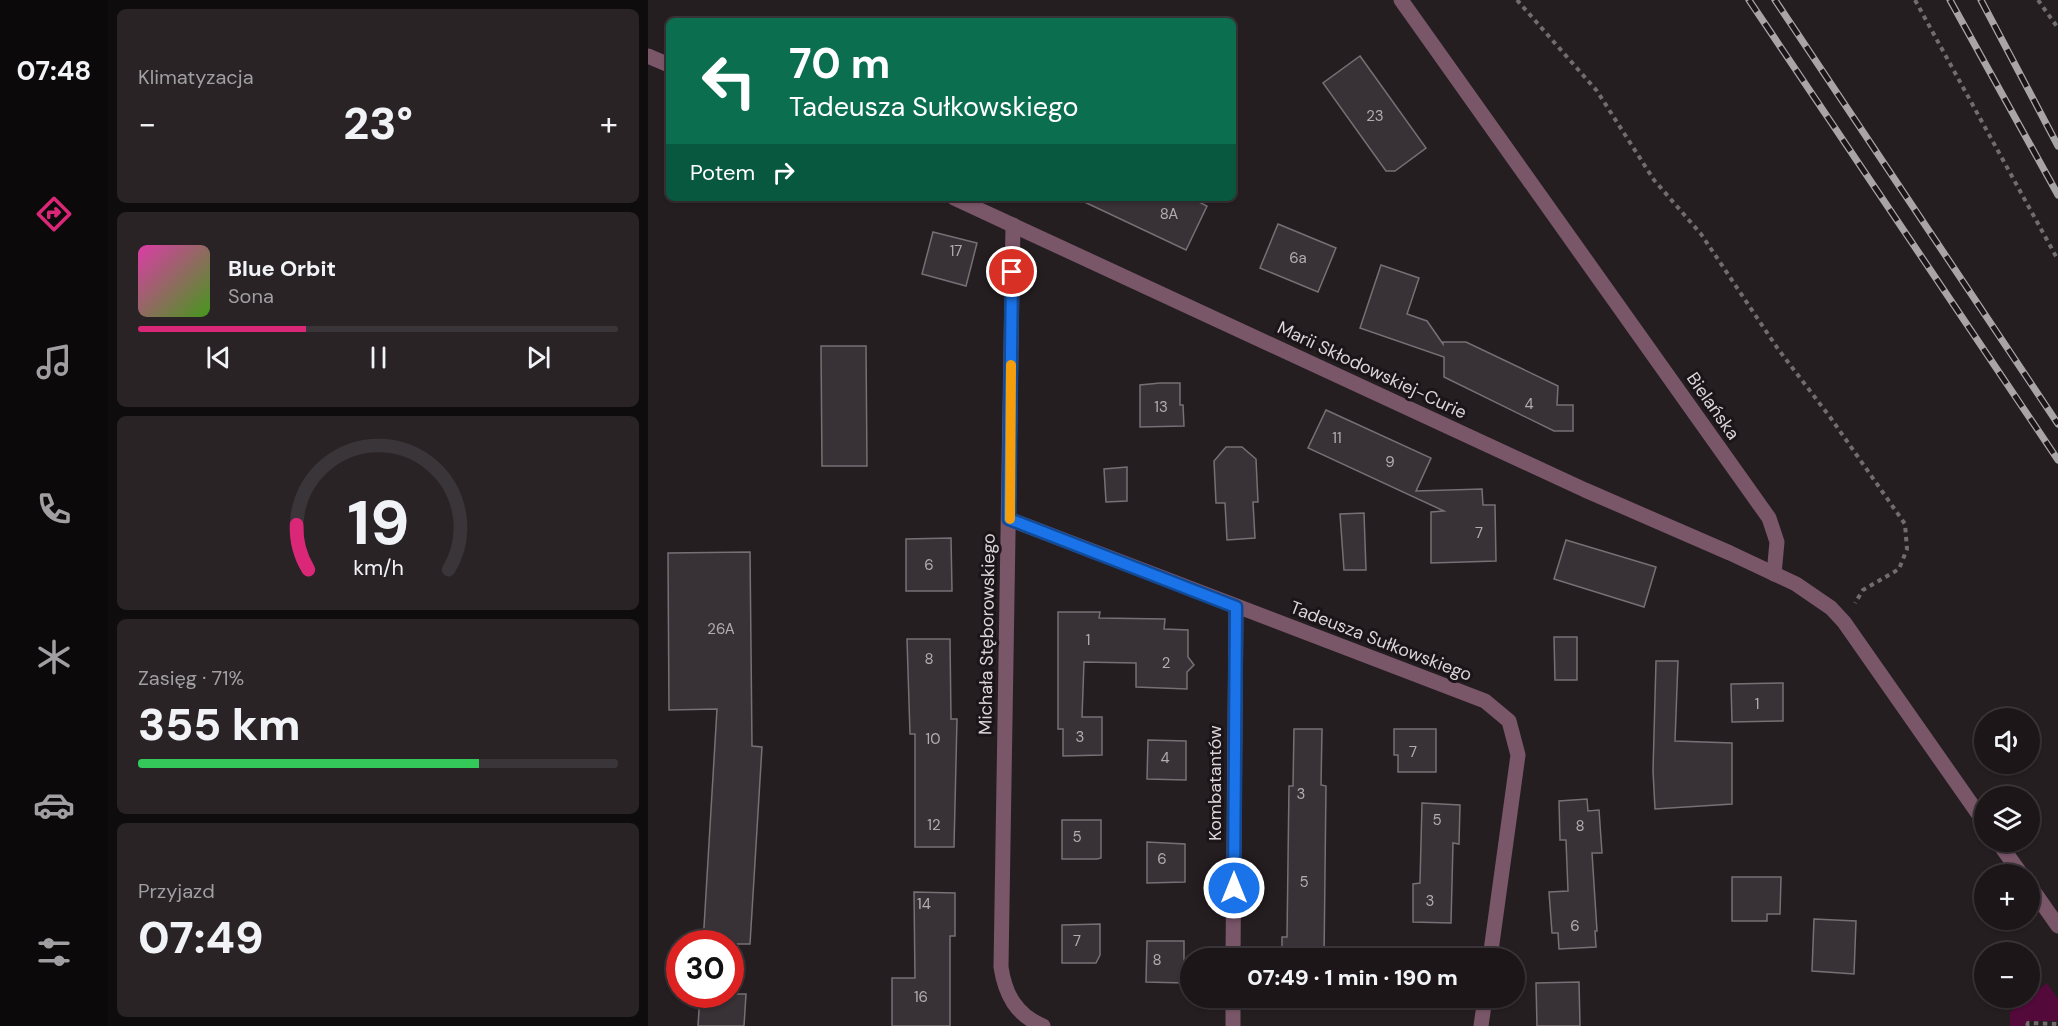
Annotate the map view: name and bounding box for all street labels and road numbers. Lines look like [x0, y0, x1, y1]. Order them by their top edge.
street label: Marii Skłodowskiej-Curie [1273, 316, 1471, 424]
street label: Bielańska [1681, 367, 1745, 445]
street label: Michała Stęborowskiego [973, 533, 1001, 735]
street label: Tadeusza Sułkowskiego [1287, 595, 1475, 687]
street label: Kombatantów [1203, 725, 1227, 841]

